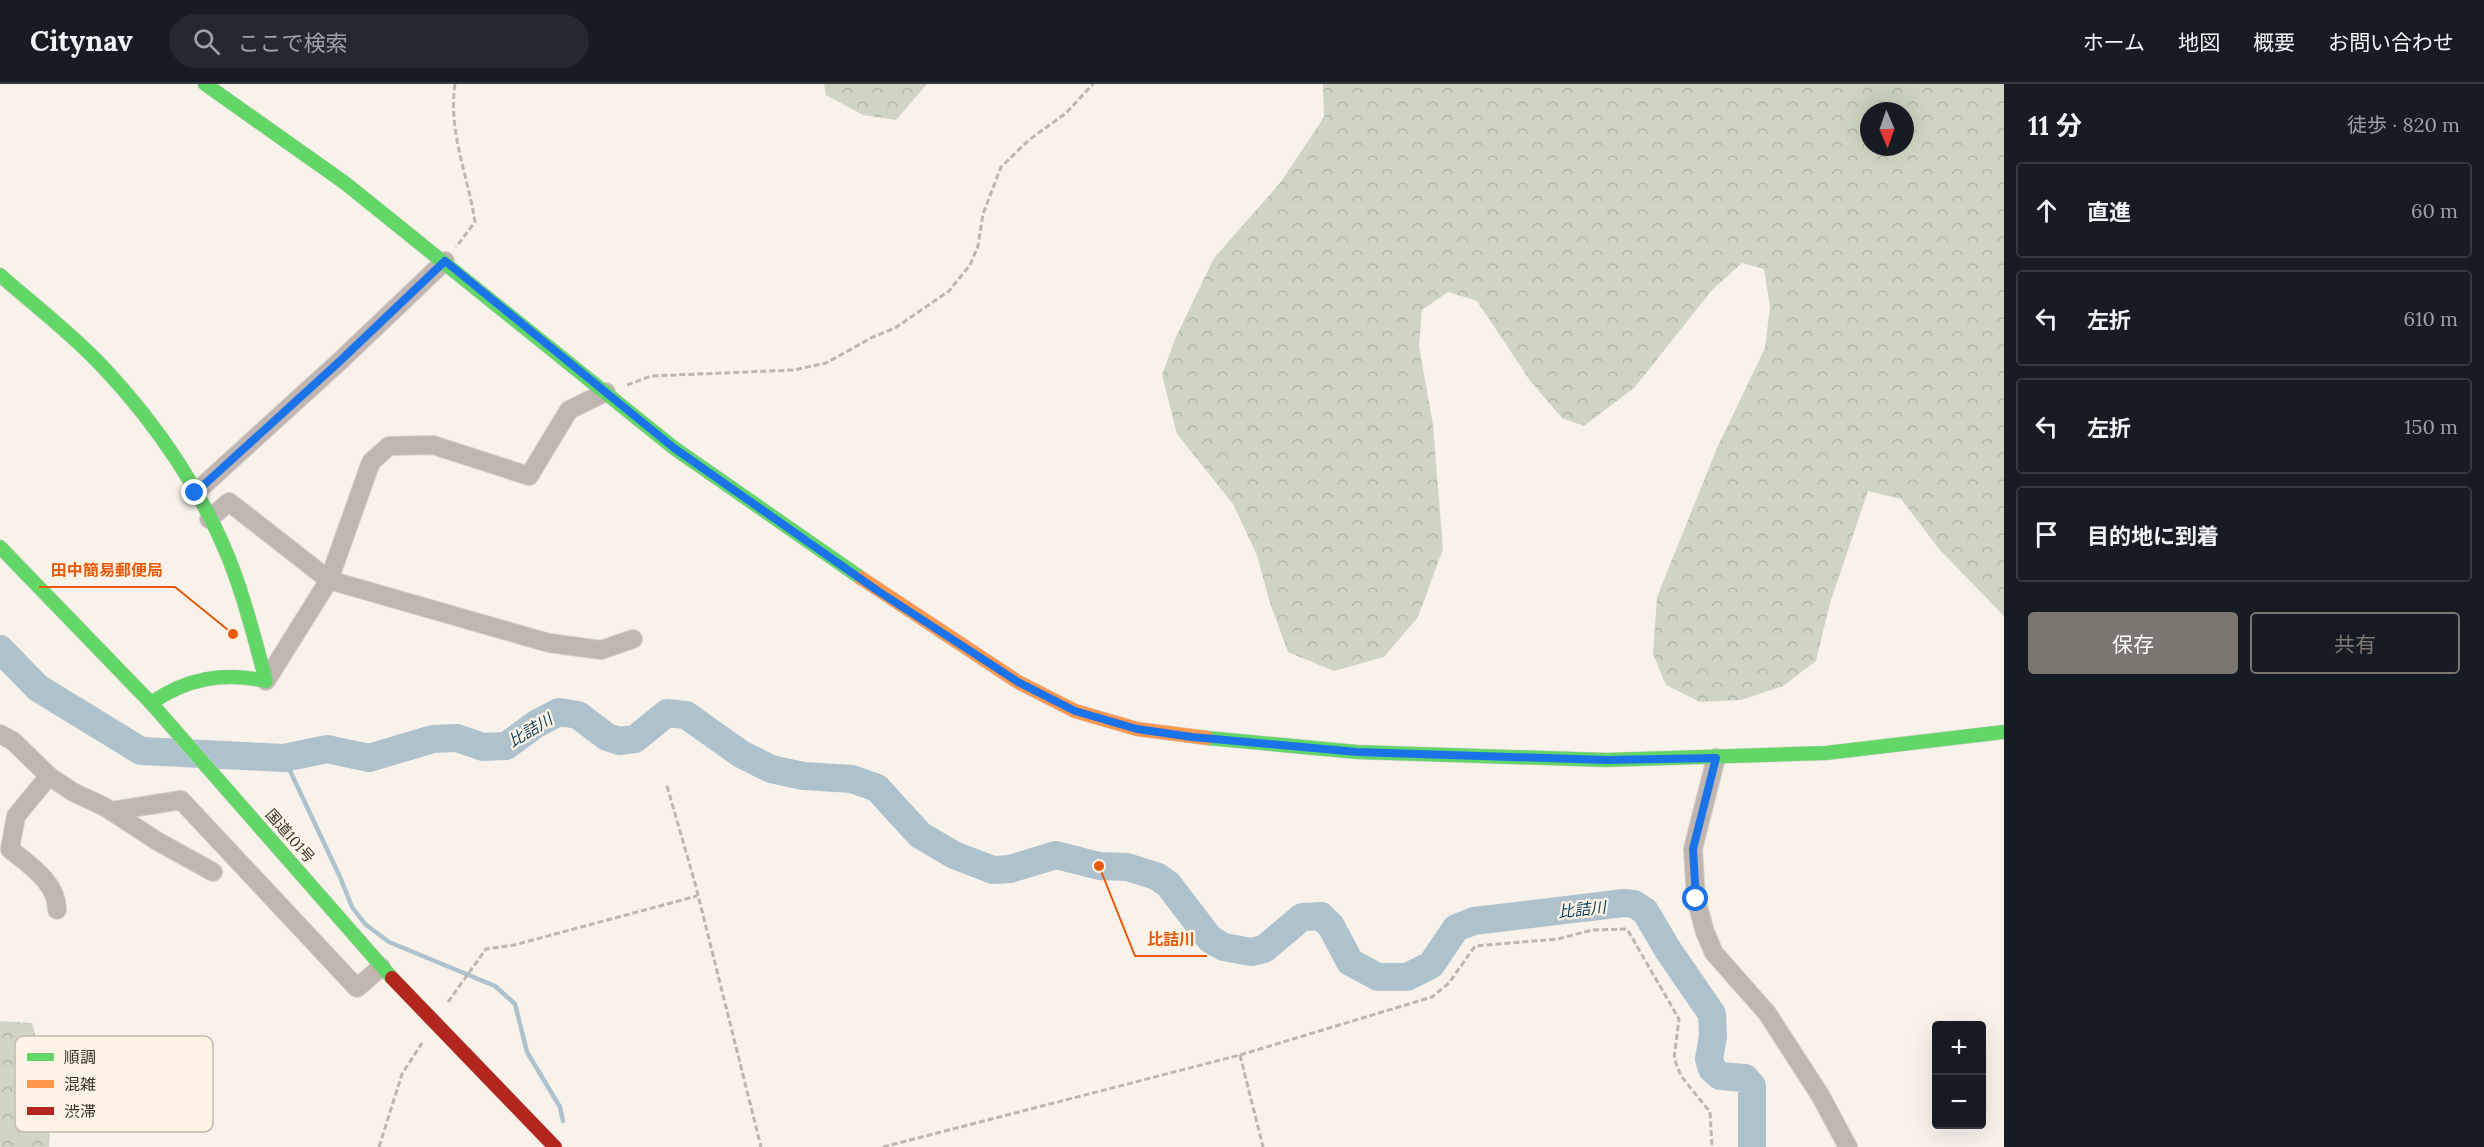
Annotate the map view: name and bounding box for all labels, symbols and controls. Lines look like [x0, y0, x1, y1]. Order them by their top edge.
search box [169, 14, 589, 68]
text: Citynav [30, 23, 133, 59]
icon: search [190, 25, 223, 58]
text: ここで検索 [238, 29, 348, 57]
text: ホーム [2083, 29, 2145, 56]
text: 地図 [2178, 29, 2220, 56]
text: 概要 [2253, 29, 2295, 56]
text: お問い合わせ [2328, 29, 2454, 56]
north arrow [1860, 102, 1914, 156]
text: 11 分 [2028, 109, 2082, 142]
text: 徒歩 · 820 m [2347, 112, 2460, 137]
icon: ahead [2030, 194, 2063, 227]
text: 直進 [2087, 198, 2131, 226]
text: 60 m [2411, 198, 2458, 223]
icon: left [2030, 302, 2063, 335]
text: 左折 [2087, 306, 2131, 334]
text: 610 m [2404, 306, 2458, 331]
icon: left [2030, 410, 2063, 443]
text: 左折 [2087, 414, 2131, 442]
text: 150 m [2404, 414, 2458, 439]
route end [181, 479, 207, 505]
icon: arrive [2030, 518, 2063, 551]
text: 目的地に到着 [2087, 522, 2219, 550]
callout: 田中簡易郵便局 [39, 553, 175, 587]
text: 田中簡易郵便局 [51, 560, 163, 580]
button: 保存 [2028, 612, 2238, 674]
button: 共有 [2250, 612, 2460, 674]
water label: 比詰川 [504, 708, 557, 751]
street label: 国道101号 [262, 805, 319, 867]
route start [1682, 885, 1708, 911]
water label: 比詰川 [1557, 896, 1609, 921]
callout: 比詰川 [1135, 922, 1207, 956]
text: 比詰川 [1147, 929, 1195, 949]
map controls [1932, 1021, 1986, 1129]
button: + [1932, 1021, 1986, 1075]
legend [15, 1036, 213, 1132]
text: 順調 [64, 1047, 96, 1067]
text: 混雑 [64, 1074, 96, 1094]
button: − [1932, 1075, 1986, 1129]
text: 渋滞 [64, 1101, 96, 1121]

